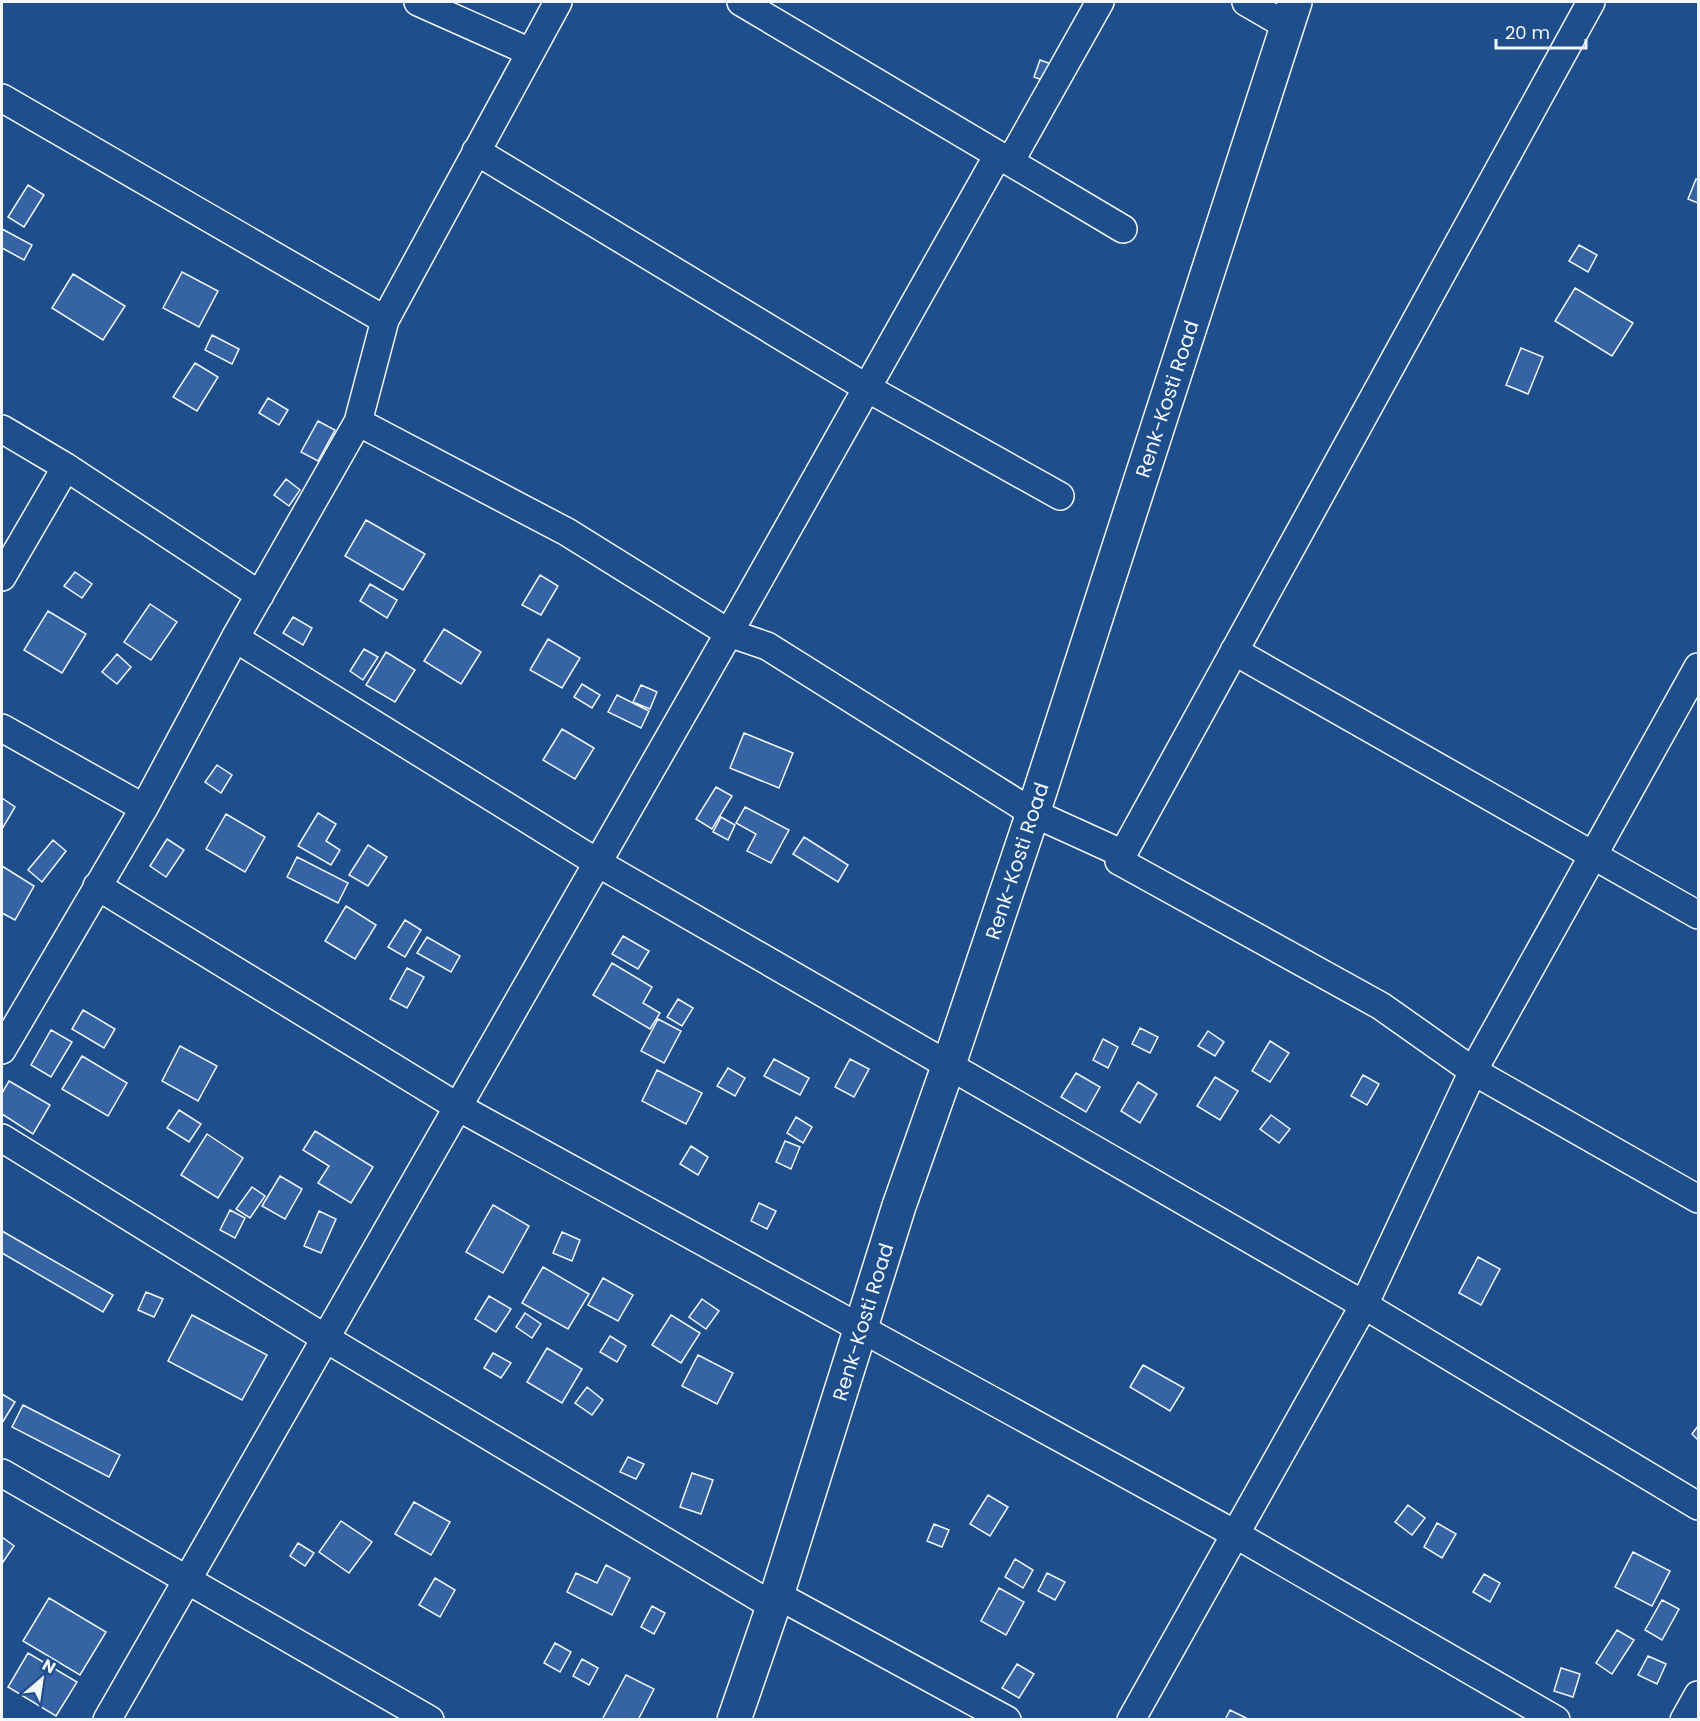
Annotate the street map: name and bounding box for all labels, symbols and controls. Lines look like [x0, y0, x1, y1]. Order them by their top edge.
scale bar [1496, 12, 1586, 50]
text: 20 m [1505, 20, 1550, 45]
street label: Renk-Kosti Road [1128, 317, 1206, 481]
street label: Renk-Kosti Road [978, 779, 1056, 943]
street label: Renk-Kosti Road [826, 1240, 900, 1404]
north arrow [12, 1649, 72, 1709]
text: N [38, 1653, 60, 1679]

